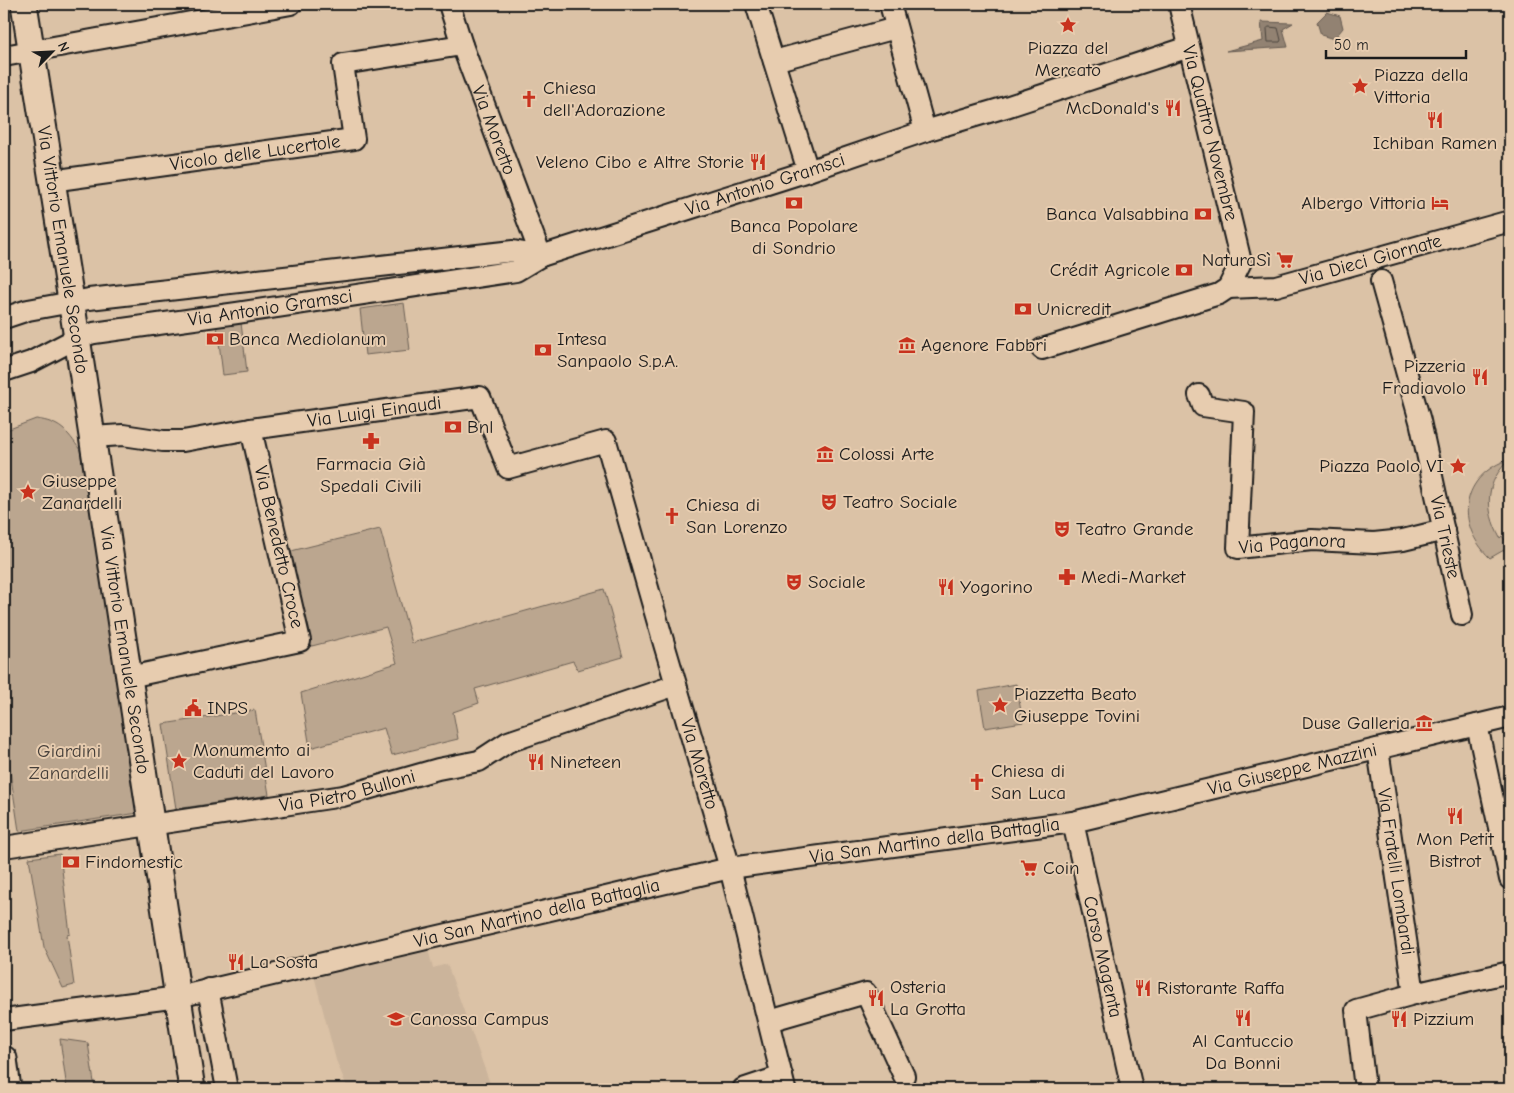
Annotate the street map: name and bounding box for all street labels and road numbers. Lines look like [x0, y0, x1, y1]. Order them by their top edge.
street label: Via Quattro Novembre [1178, 43, 1242, 223]
street label: Via Moretto [467, 82, 521, 178]
street label: Via Vittorio Emanuele Secondo [33, 124, 93, 375]
street label: Vicolo delle Lucertole [168, 130, 342, 175]
street label: Via Antonio Gramsci [683, 148, 848, 220]
street label: Via Dieci Giornate [1297, 230, 1444, 290]
street label: Via Antonio Gramsci [186, 285, 354, 331]
street label: Via Luigi Einaudi [306, 392, 443, 432]
street label: Via Benedetto Croce [250, 464, 308, 630]
street label: Via Trieste [1425, 493, 1465, 581]
street label: Via Vittorio Emanuele Secondo [95, 525, 155, 776]
street label: Via Paganora [1238, 529, 1347, 559]
street label: Via Moretto [676, 716, 723, 812]
street label: Via Giuseppe Mazzini [1206, 738, 1379, 800]
street label: Via Pietro Bulloni [278, 765, 418, 816]
street label: Via Fratelli Lombardi [1373, 787, 1419, 957]
street label: Via San Martino della Battaglia [808, 813, 1061, 868]
street label: Via San Martino della Battaglia [412, 874, 662, 953]
street label: Corso Magenta [1079, 894, 1127, 1020]

